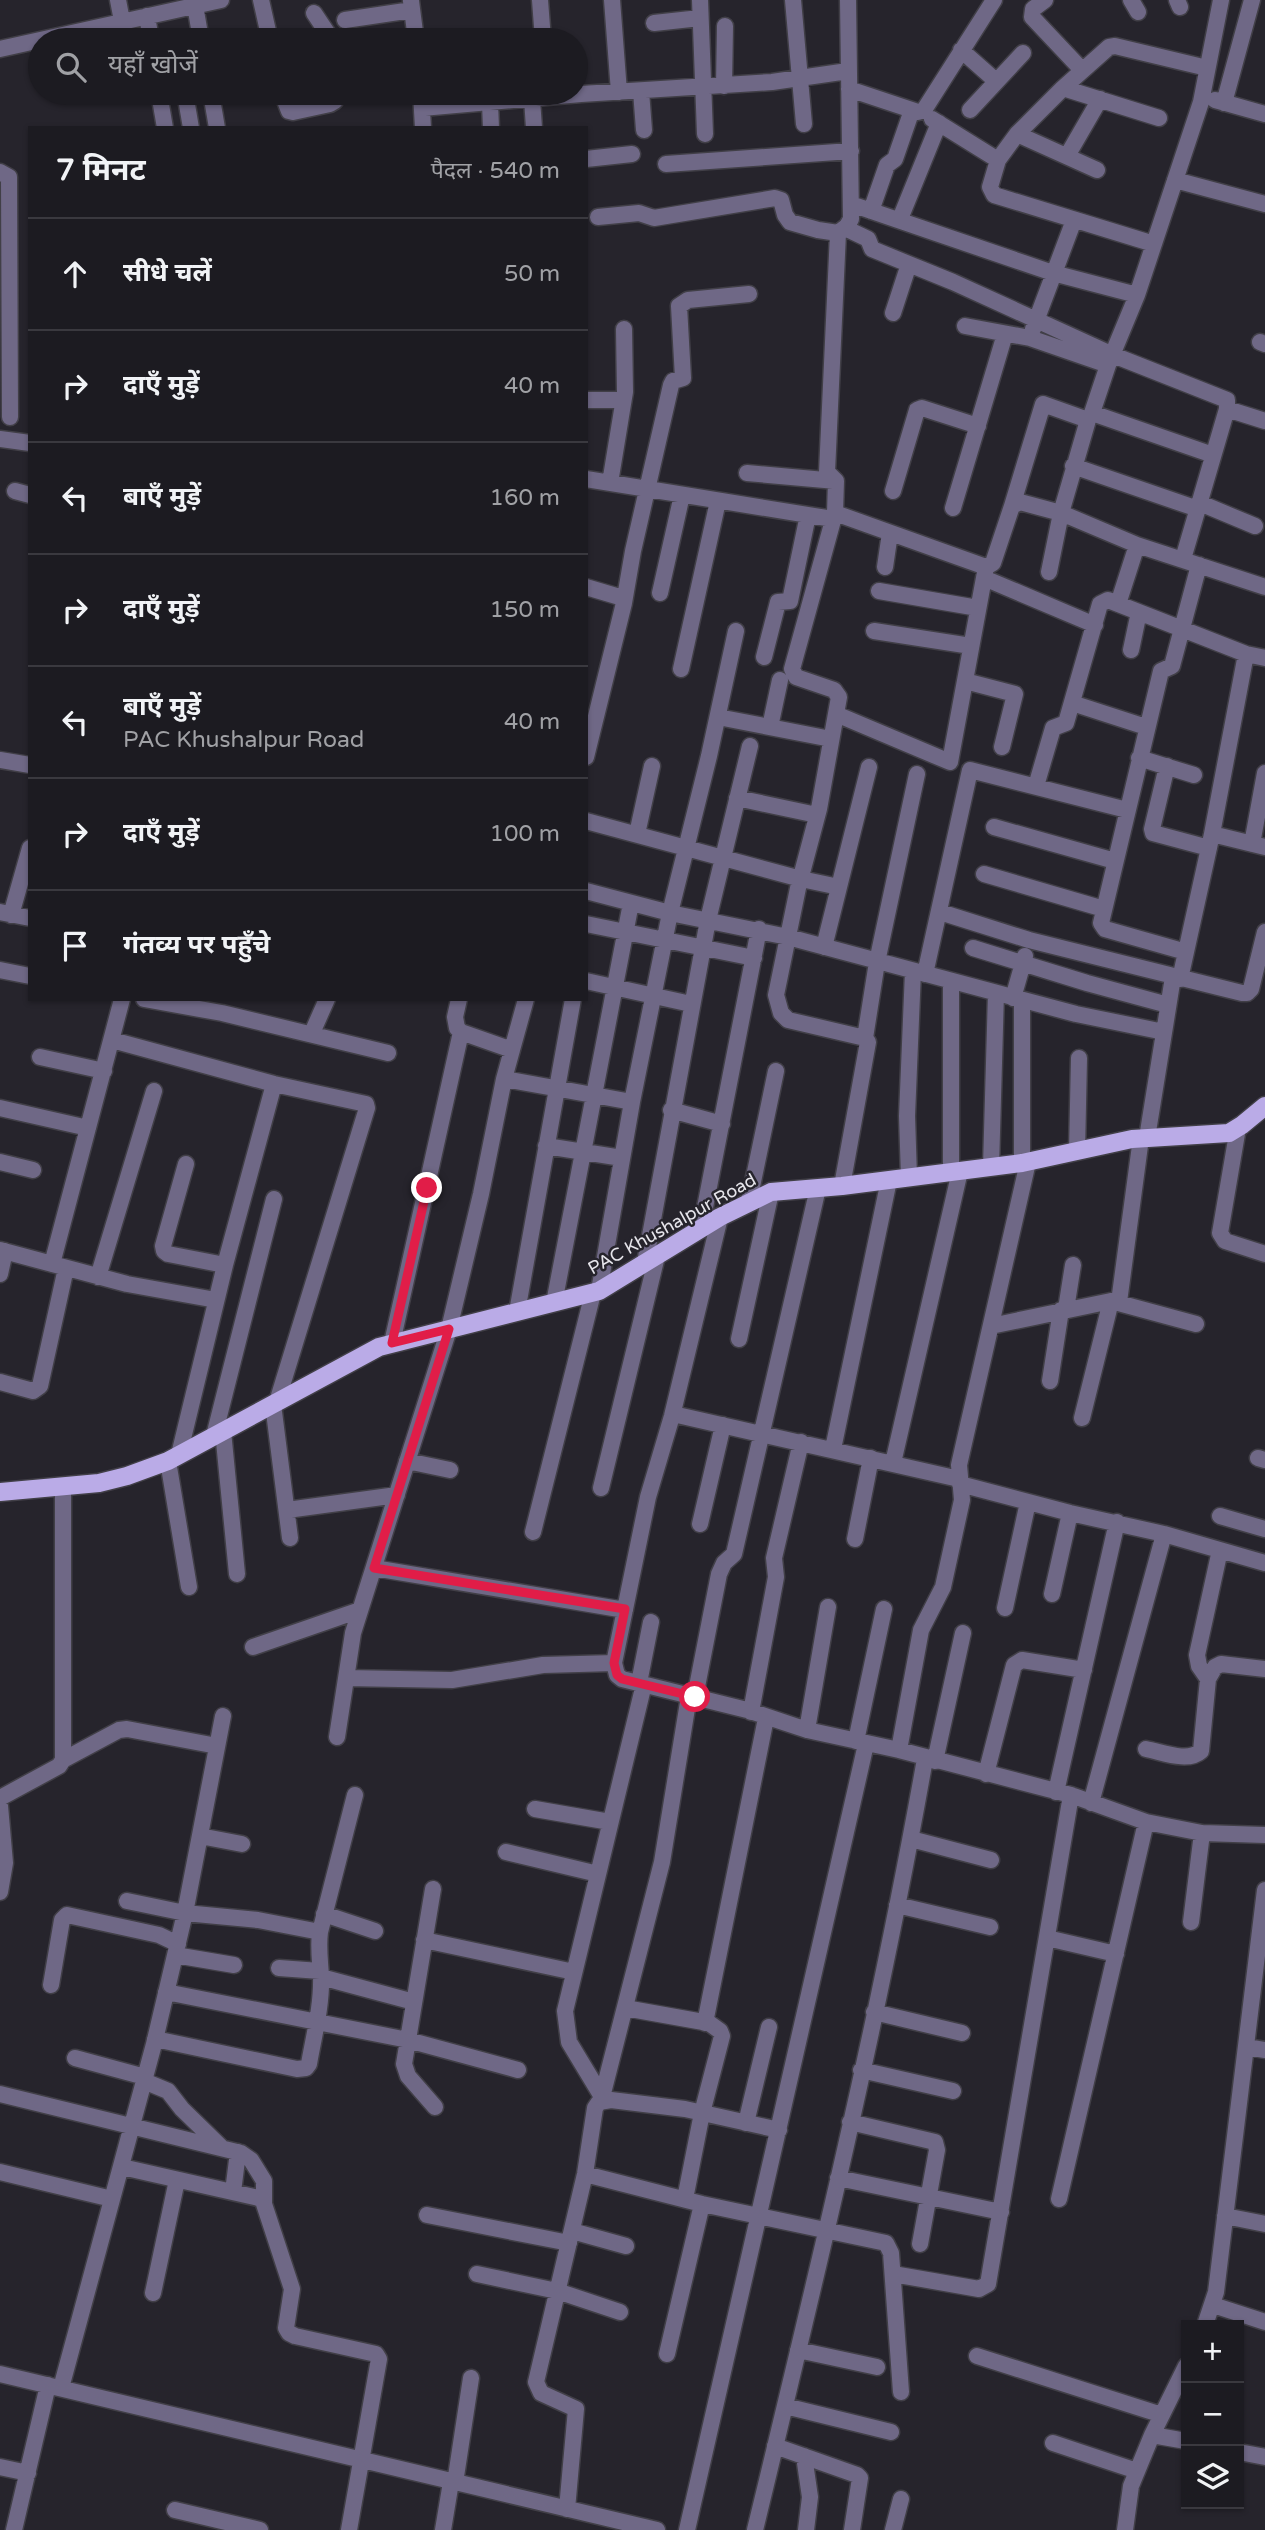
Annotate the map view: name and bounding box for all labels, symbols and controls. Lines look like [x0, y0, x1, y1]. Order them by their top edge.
search box [28, 28, 588, 105]
icon: search [52, 48, 90, 86]
text: यहाँ खोजें [108, 49, 198, 80]
text: 7 मिनट [56, 152, 146, 189]
text: पैदल · 540 m [431, 157, 560, 185]
icon: ahead [56, 255, 94, 293]
text: सीधे चलें [123, 257, 212, 288]
text: 50 m [504, 260, 560, 288]
icon: right [56, 367, 94, 405]
text: दाएँ मुड़ें [123, 369, 200, 400]
text: 40 m [504, 372, 560, 400]
icon: left [56, 479, 94, 517]
text: बाएँ मुड़ें [123, 481, 201, 512]
text: 160 m [490, 484, 560, 512]
icon: right [56, 591, 94, 629]
text: दाएँ मुड़ें [123, 593, 200, 624]
text: 150 m [490, 596, 560, 624]
text: बाएँ मुड़ें [123, 691, 201, 722]
icon: left [56, 703, 94, 741]
text: 40 m [504, 708, 560, 736]
text: PAC Khushalpur Road [123, 726, 364, 754]
icon: right [56, 815, 94, 853]
text: दाएँ मुड़ें [123, 817, 200, 848]
text: 100 m [490, 820, 560, 848]
icon: arrive [56, 927, 94, 965]
text: गंतव्य पर पहुँचे [123, 929, 270, 960]
street label: PAC Khushalpur Road [584, 1169, 760, 1279]
route end [411, 1172, 442, 1203]
route start [679, 1681, 710, 1712]
map controls [1181, 2320, 1244, 2509]
button: + [1181, 2320, 1244, 2383]
button: − [1181, 2383, 1244, 2446]
button: layers [1181, 2446, 1244, 2509]

